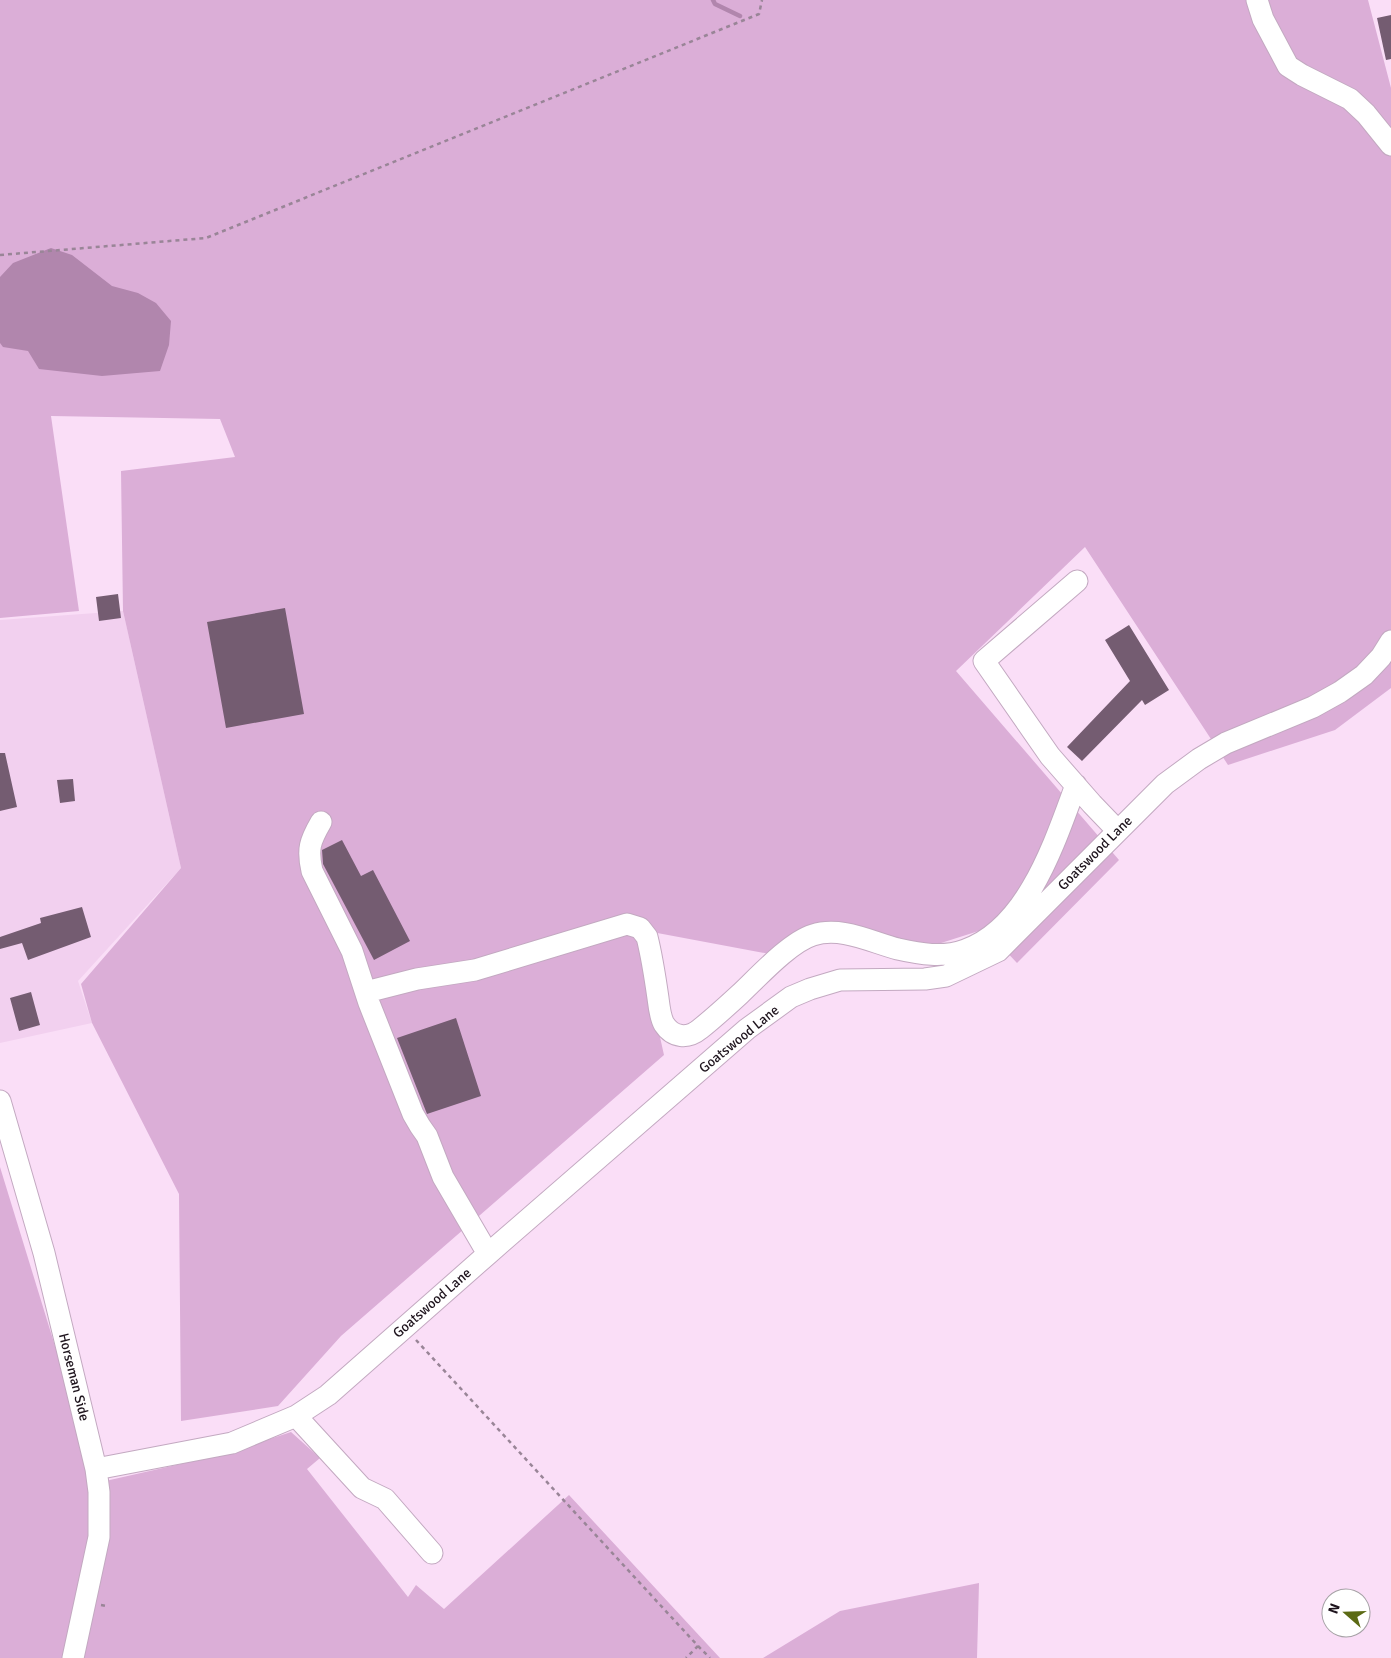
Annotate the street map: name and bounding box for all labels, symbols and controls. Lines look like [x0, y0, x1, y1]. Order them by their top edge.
street label: Goatswood Lane [1054, 812, 1136, 894]
street label: Goatswood Lane [696, 1002, 782, 1076]
street label: Goatswood Lane [389, 1264, 475, 1342]
street label: Horseman Side [55, 1331, 93, 1423]
north arrow [1321, 1588, 1371, 1638]
text: N [1325, 1601, 1344, 1616]

